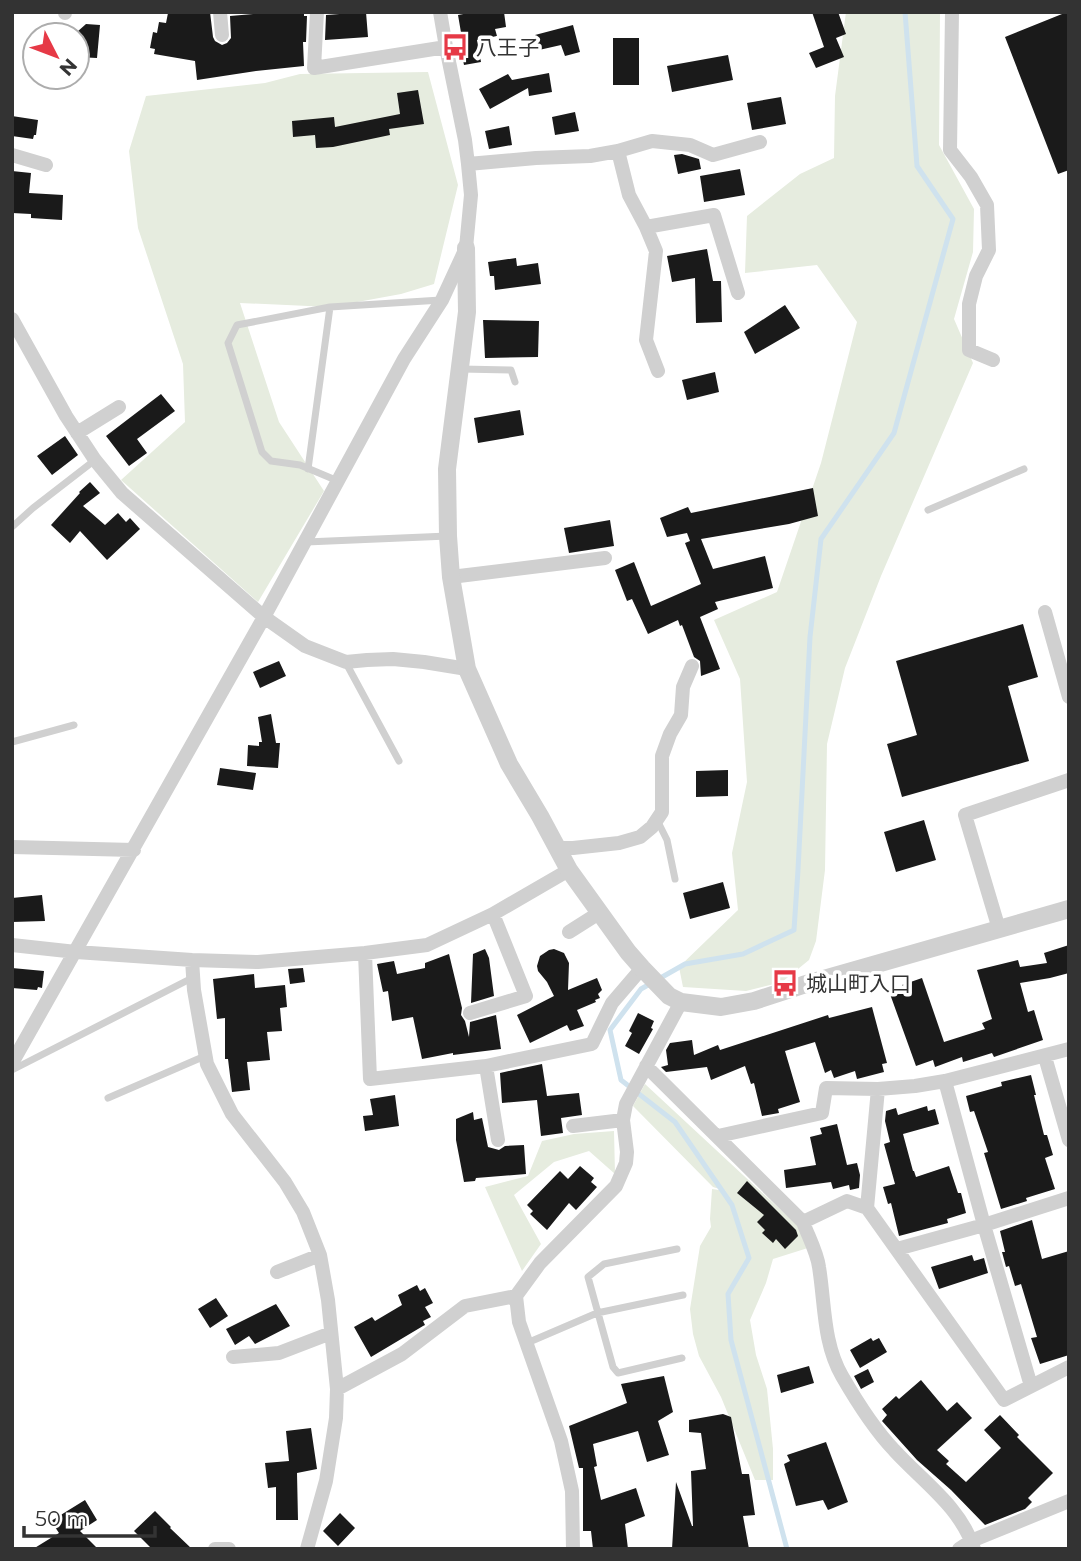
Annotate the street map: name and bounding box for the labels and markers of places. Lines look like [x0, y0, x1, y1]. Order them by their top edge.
bus stop icon: 八王子 [440, 32, 470, 62]
place label: 八王子 [476, 35, 539, 60]
bus stop icon: 城山町入口 [770, 968, 800, 998]
place label: 城山町入口 [806, 971, 911, 996]

